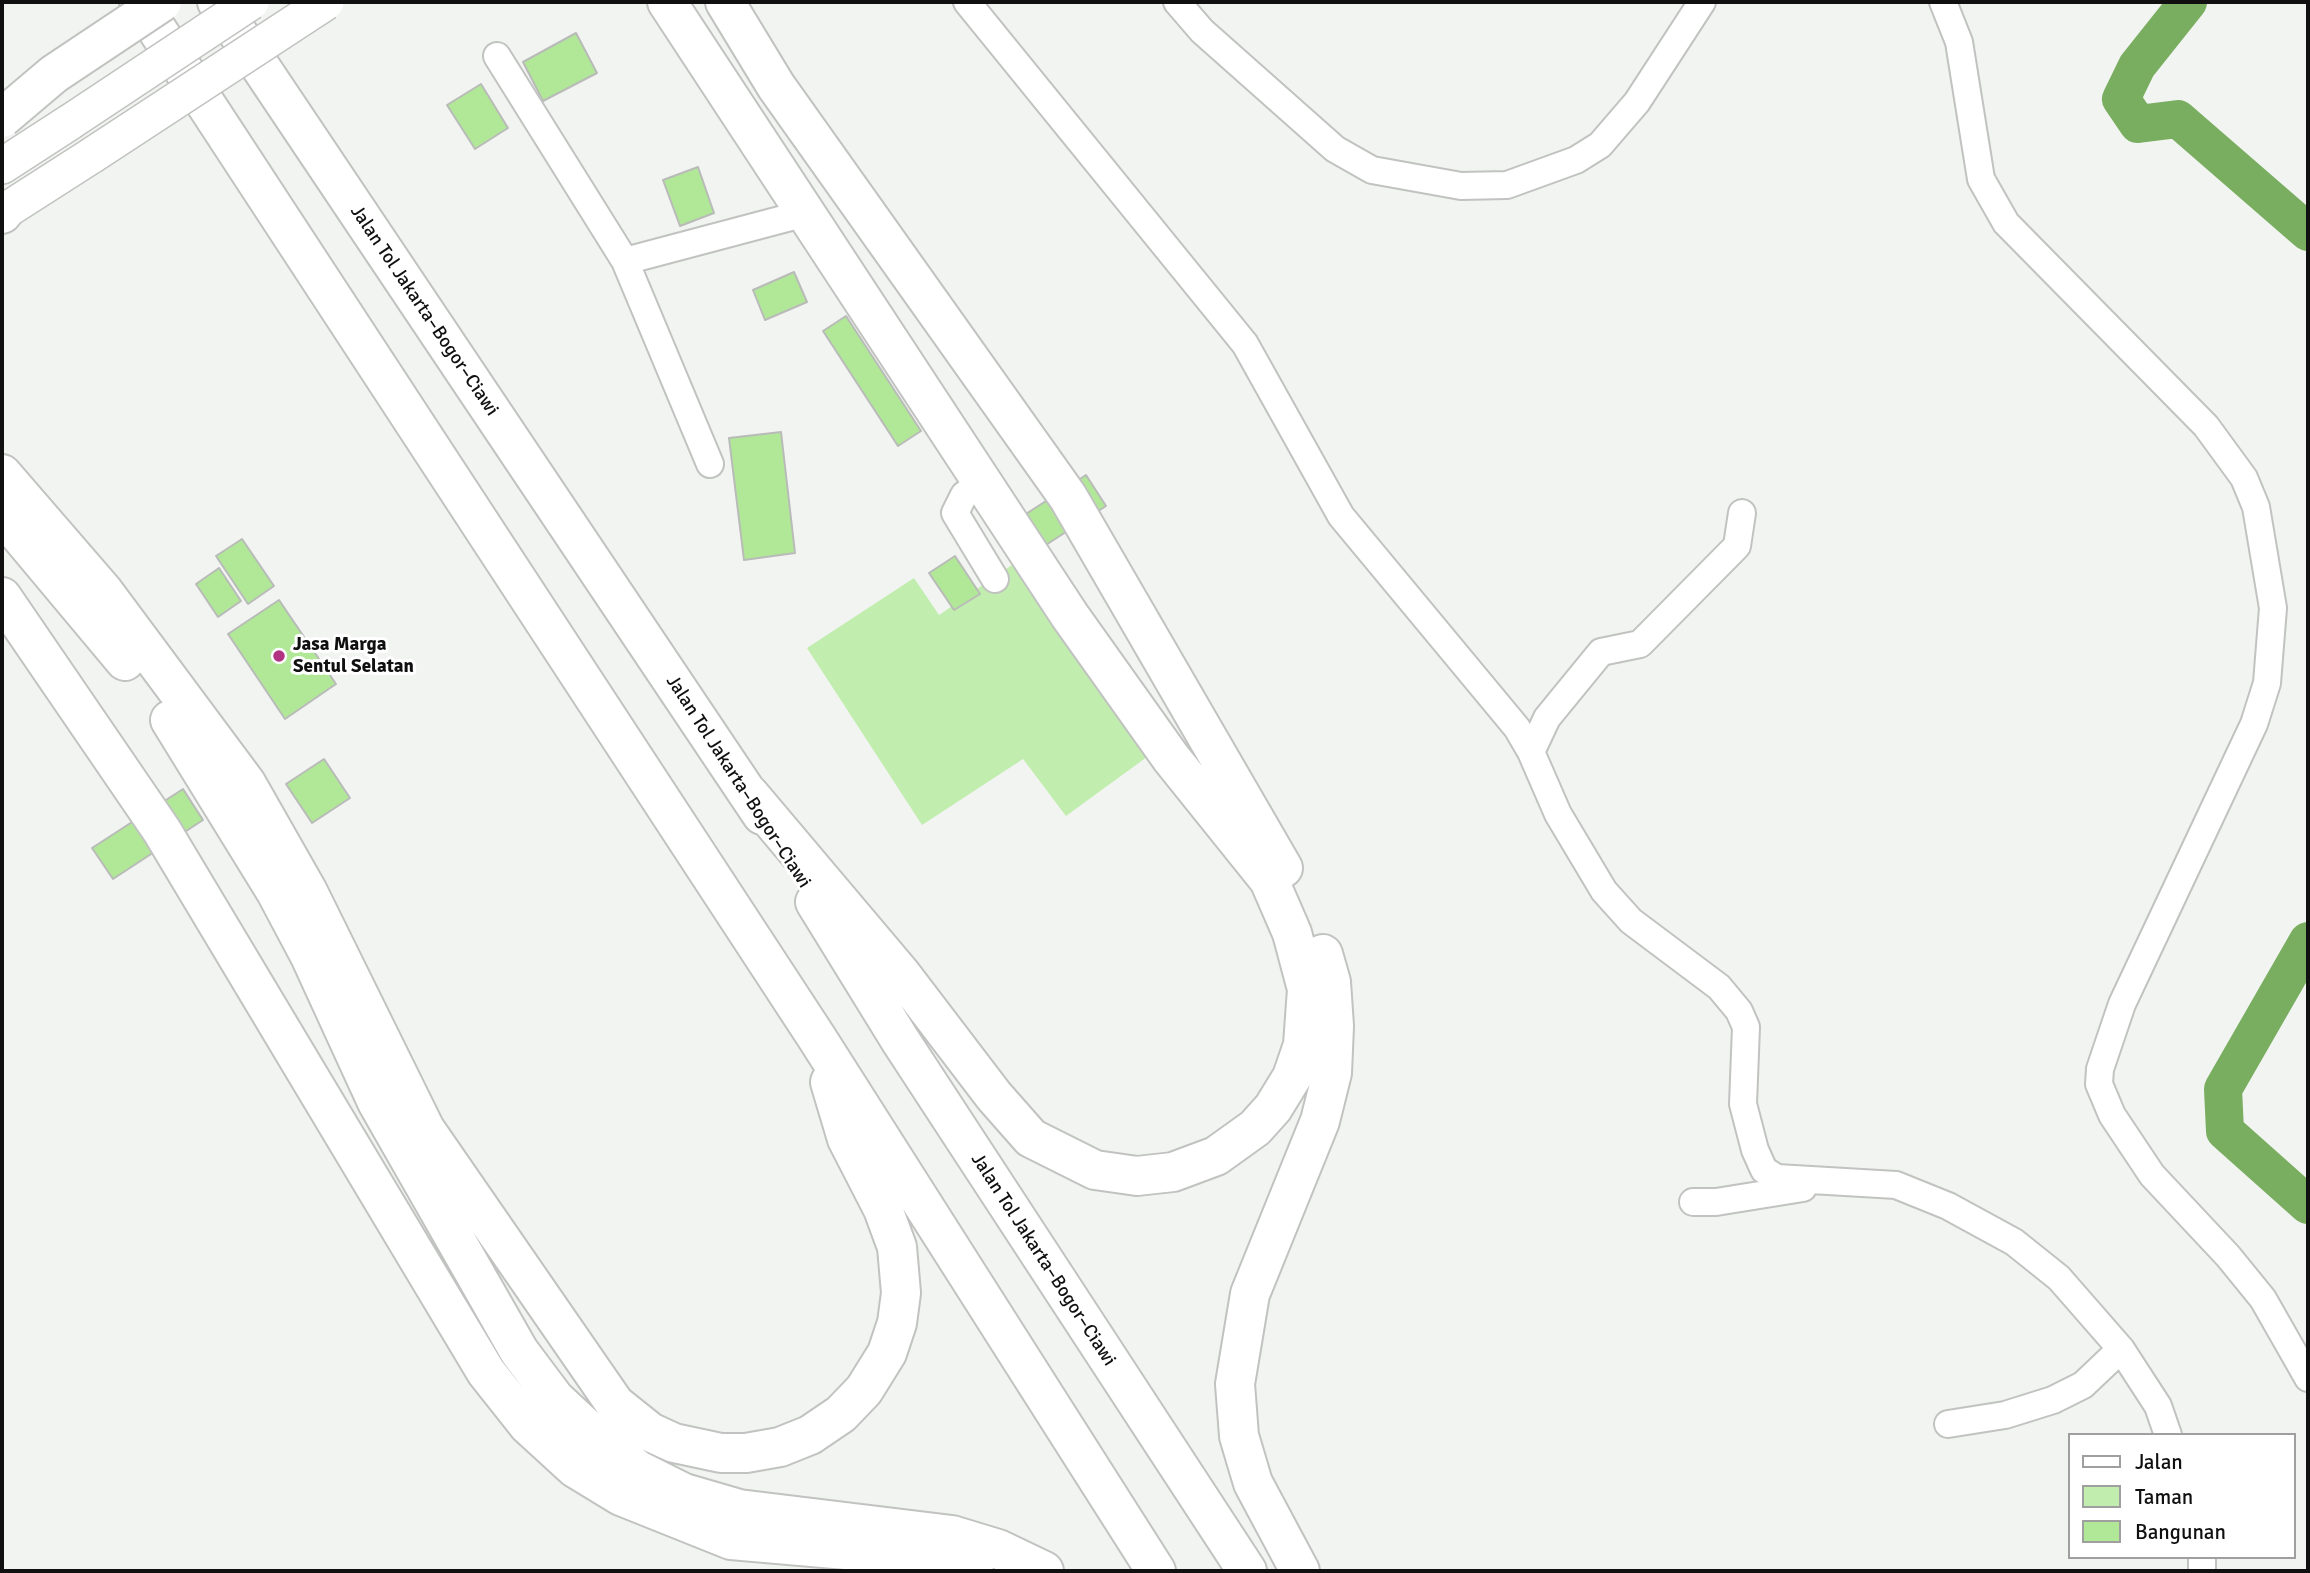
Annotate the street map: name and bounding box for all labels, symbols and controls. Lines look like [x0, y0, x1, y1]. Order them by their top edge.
street label: Jalan Tol Jakarta–Bogor–Ciawi [345, 201, 503, 421]
place label: Jasa Marga Sentul Selatan [293, 634, 414, 678]
marker: Jasa Marga Sentul Selatan [271, 648, 287, 664]
street label: Jalan Tol Jakarta–Bogor–Ciawi [661, 671, 815, 893]
street label: Jalan Tol Jakarta–Bogor–Ciawi [966, 1149, 1120, 1371]
legend [2068, 1433, 2296, 1559]
text: Jalan [2135, 1449, 2183, 1475]
text: Taman [2135, 1484, 2193, 1510]
text: Bangunan [2135, 1519, 2226, 1545]

